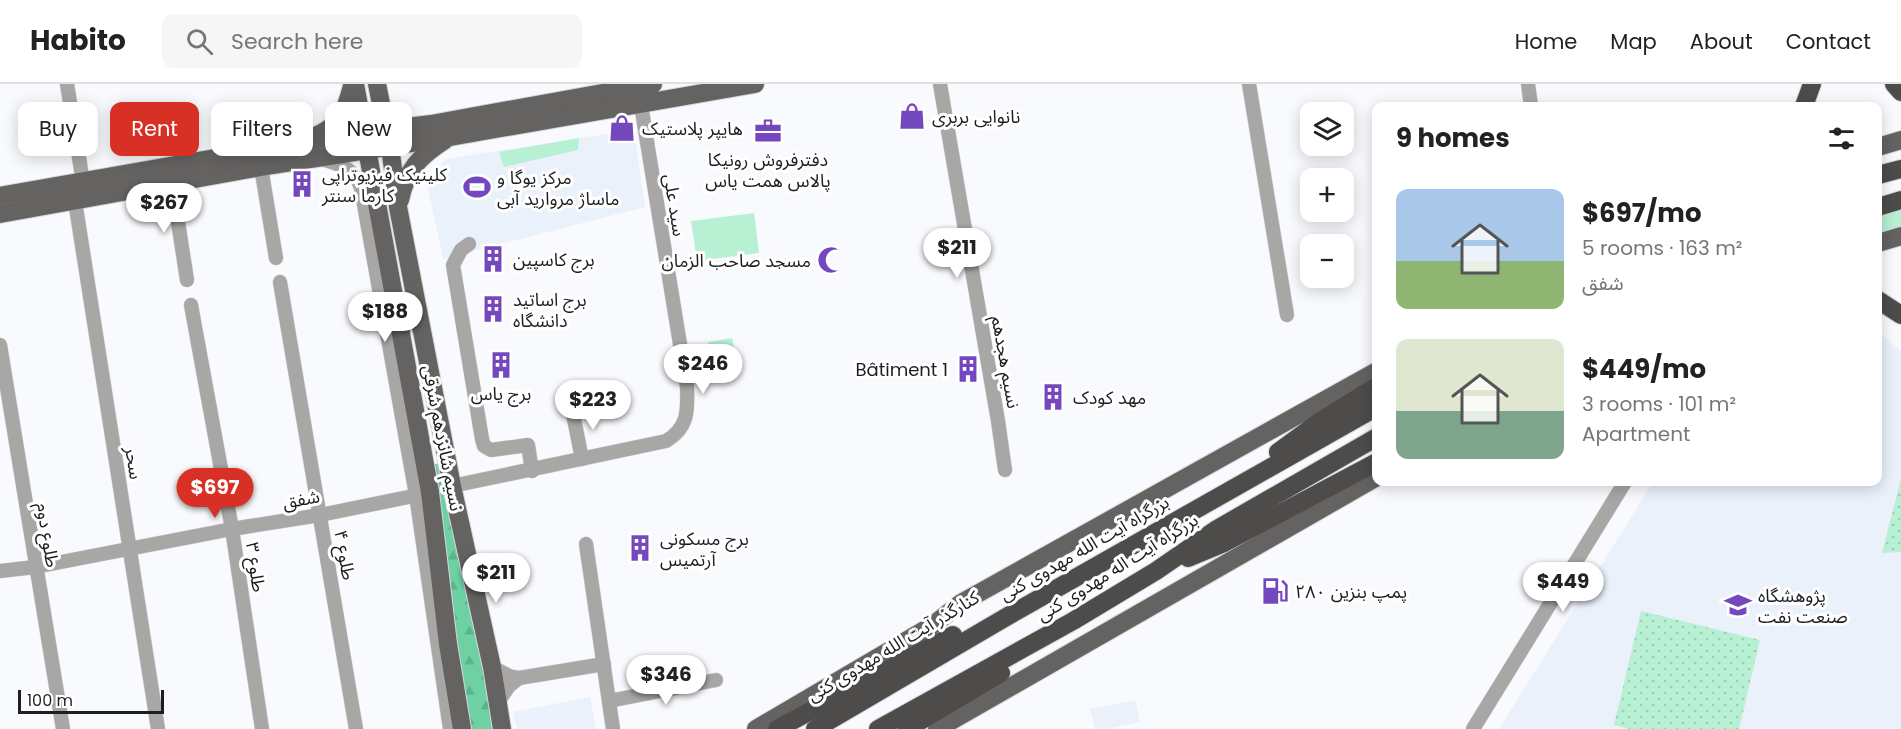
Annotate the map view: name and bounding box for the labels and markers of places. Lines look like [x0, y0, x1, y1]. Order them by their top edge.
shop icon: نانوایی بربری [897, 101, 927, 131]
place label: نانوایی بربری [932, 104, 1020, 129]
shop icon: هایپر پلاستیک [607, 113, 637, 143]
place label: هایپر پلاستیک [642, 116, 743, 141]
office icon: دفترفروش رونیکا پالاس همت یاس [753, 116, 783, 146]
place label: دفترفروش رونیکا پالاس همت یاس [705, 147, 831, 193]
place label: کلینیک فیزیوتراپی کارما سنتر [321, 162, 448, 208]
place label: مرکز یوگا و ماساژ مروارید آبی [497, 165, 620, 211]
building icon: کلینیک فیزیوتراپی کارما سنتر [287, 169, 317, 199]
sports icon: مرکز یوگا و ماساژ مروارید آبی [462, 172, 492, 202]
pin: $267 [128, 183, 200, 234]
pin: $211 [921, 228, 993, 279]
building icon: برج کاسپین [478, 244, 508, 274]
mosque icon: مسجد صاحب الزمان [816, 245, 846, 275]
place label: برج کاسپین [513, 247, 595, 273]
place label: مسجد صاحب الزمان [661, 248, 811, 273]
place label: برج اساتید دانشگاه [513, 287, 587, 333]
pin: $188 [349, 292, 421, 343]
building icon: برج اساتید دانشگاه [478, 294, 508, 324]
pin: $246 [667, 344, 739, 395]
building icon: برج یاس [486, 350, 516, 380]
building icon: Bâtiment 1 [953, 354, 983, 384]
place label: Bâtiment 1 [855, 357, 948, 382]
pin: $223 [557, 380, 629, 431]
place label: برج یاس [471, 381, 531, 407]
building icon: مهد کودک [1038, 382, 1068, 412]
place label: مهد کودک [1073, 385, 1146, 410]
pin: $697 [179, 468, 251, 519]
place label: برج مسکونی آرتمیس [660, 526, 749, 572]
building icon: برج مسکونی آرتمیس [625, 533, 655, 563]
pin: $211 [460, 553, 532, 604]
pin: $449 [1527, 562, 1599, 613]
fuel station icon: پمپ بنزین ۲۸۰ [1260, 576, 1290, 606]
place label: پمپ بنزین ۲۸۰ [1295, 579, 1407, 604]
place label: پژوهشگاه صنعت نفت [1758, 583, 1848, 629]
school or university icon: پژوهشگاه صنعت نفت [1723, 590, 1753, 620]
pin: $346 [630, 655, 702, 706]

